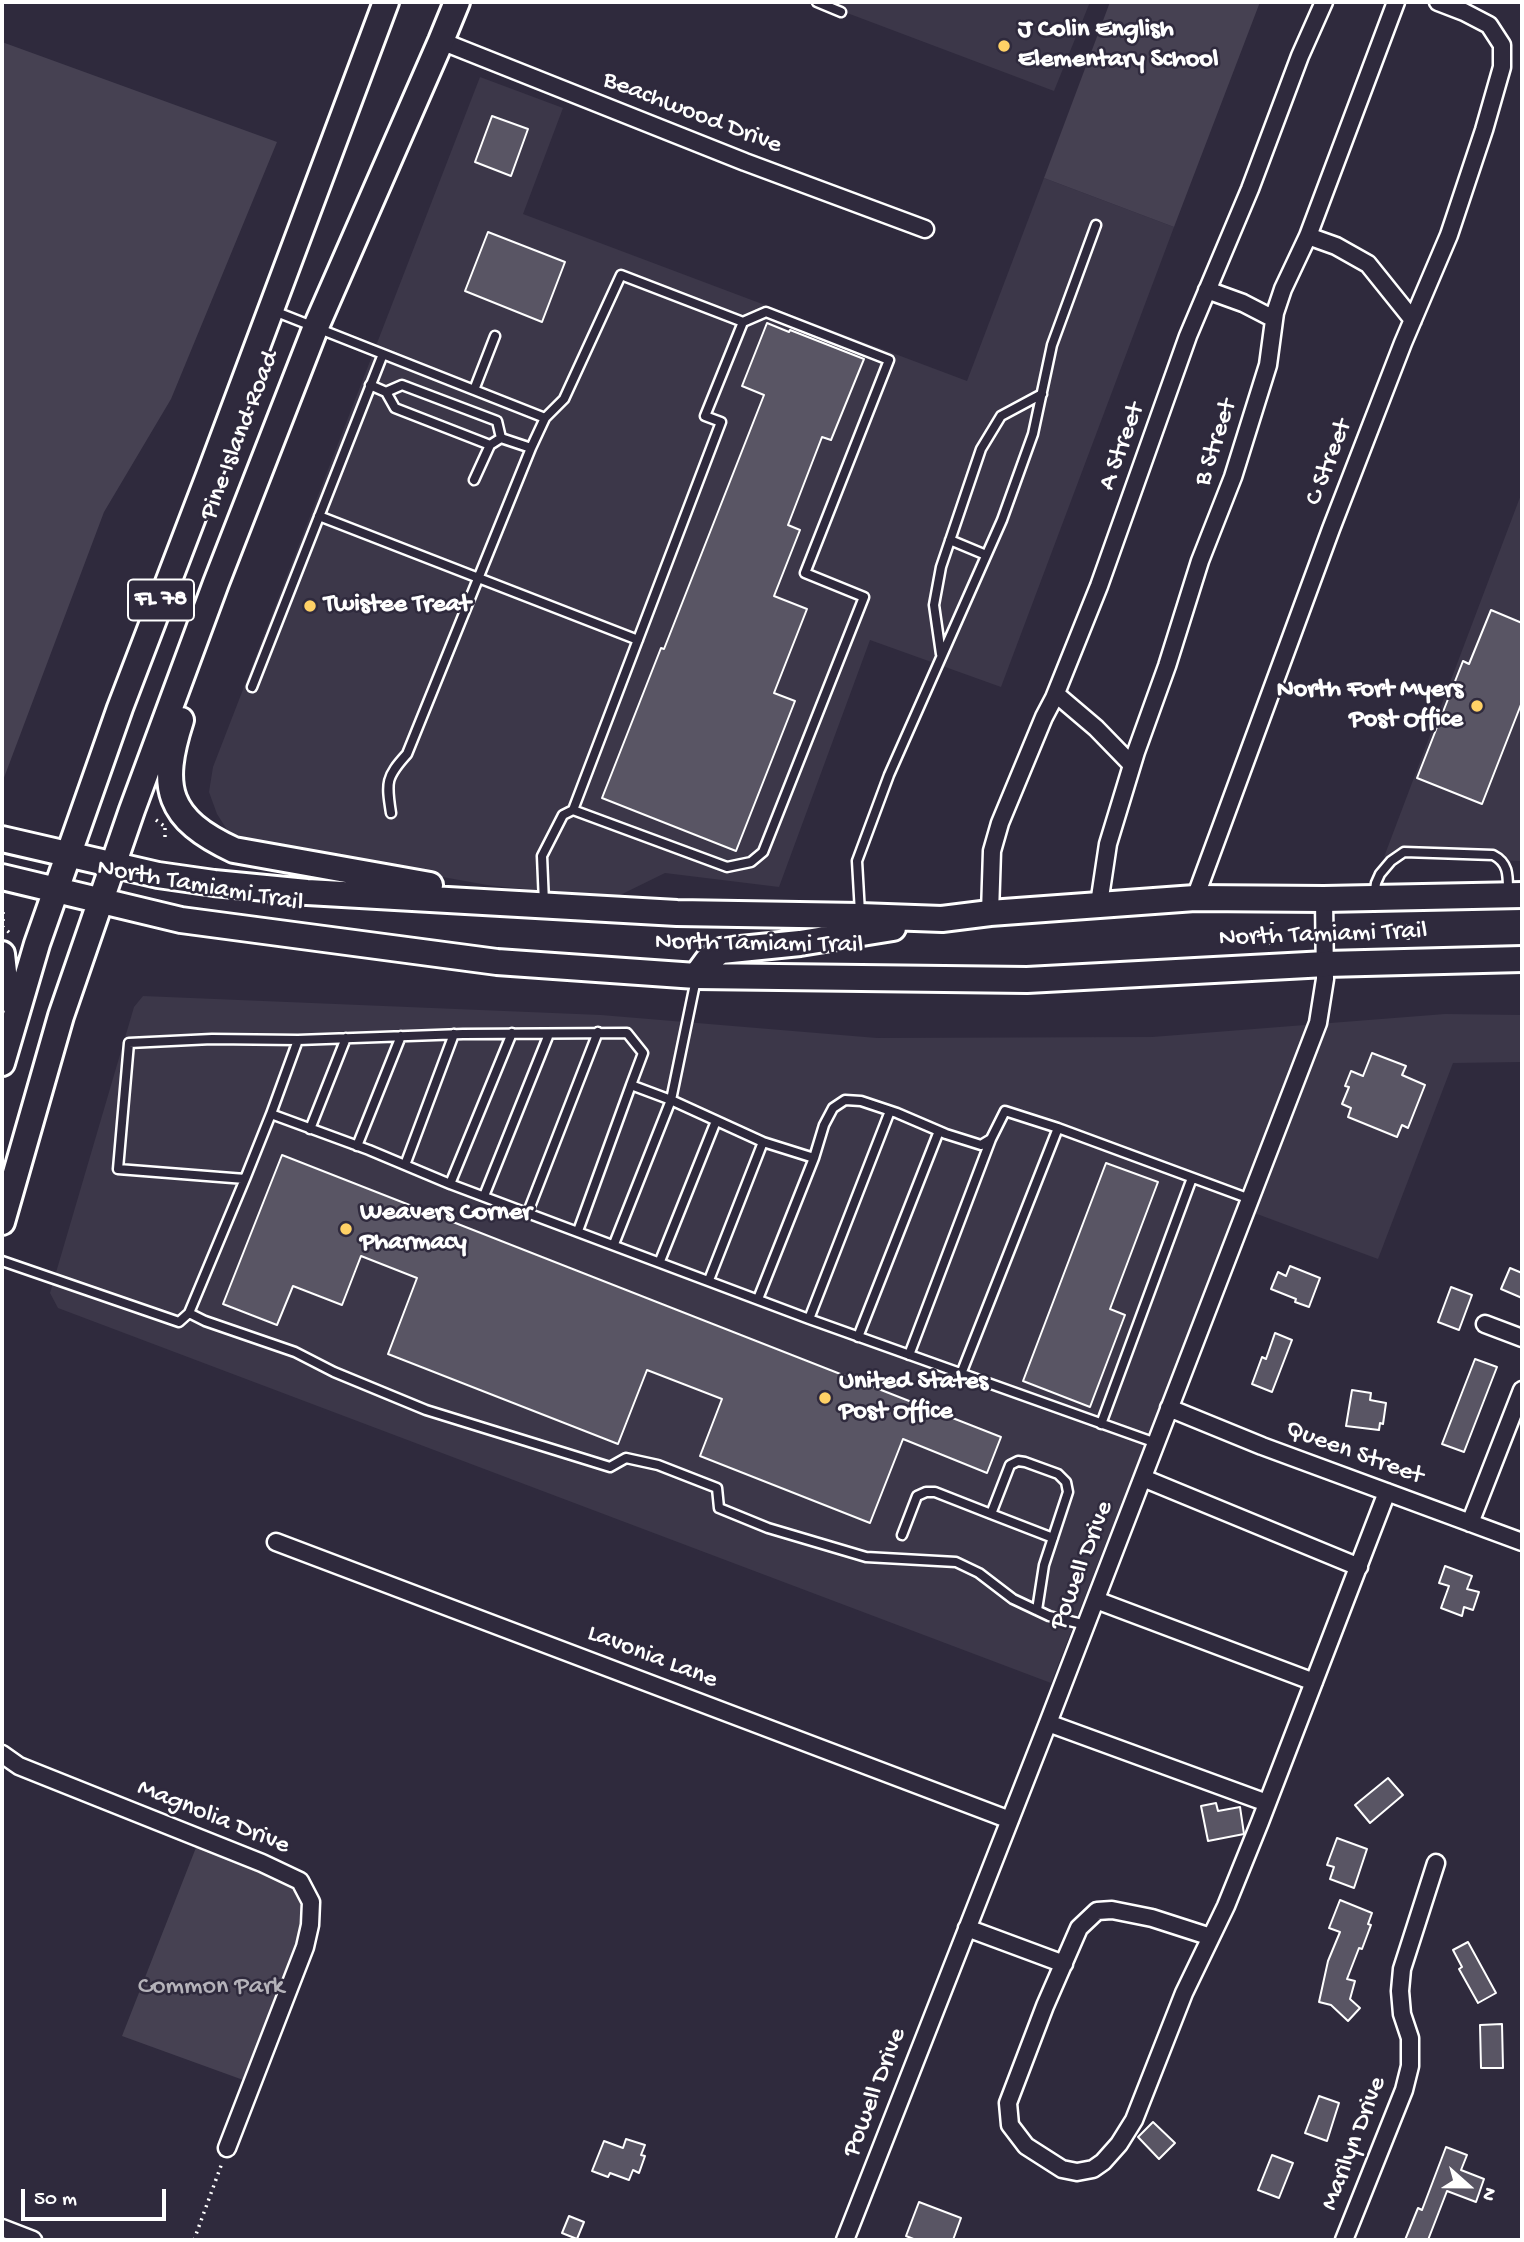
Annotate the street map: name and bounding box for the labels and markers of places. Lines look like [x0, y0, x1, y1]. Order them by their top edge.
place label: J Colin English Elementary School [1018, 15, 1218, 76]
marker: J Colin English Elementary School [996, 38, 1012, 54]
place label: Twistee Treat [324, 590, 471, 622]
marker: Twistee Treat [302, 598, 318, 614]
place label: North Fort Myers Post Office [1277, 675, 1463, 736]
marker: North Fort Myers Post Office [1469, 698, 1485, 714]
place label: Weavers Corner Pharmacy [360, 1198, 532, 1260]
marker: Weavers Corner Pharmacy [338, 1221, 354, 1237]
place label: United States Post Office [839, 1367, 988, 1428]
marker: United States Post Office [817, 1390, 833, 1406]

